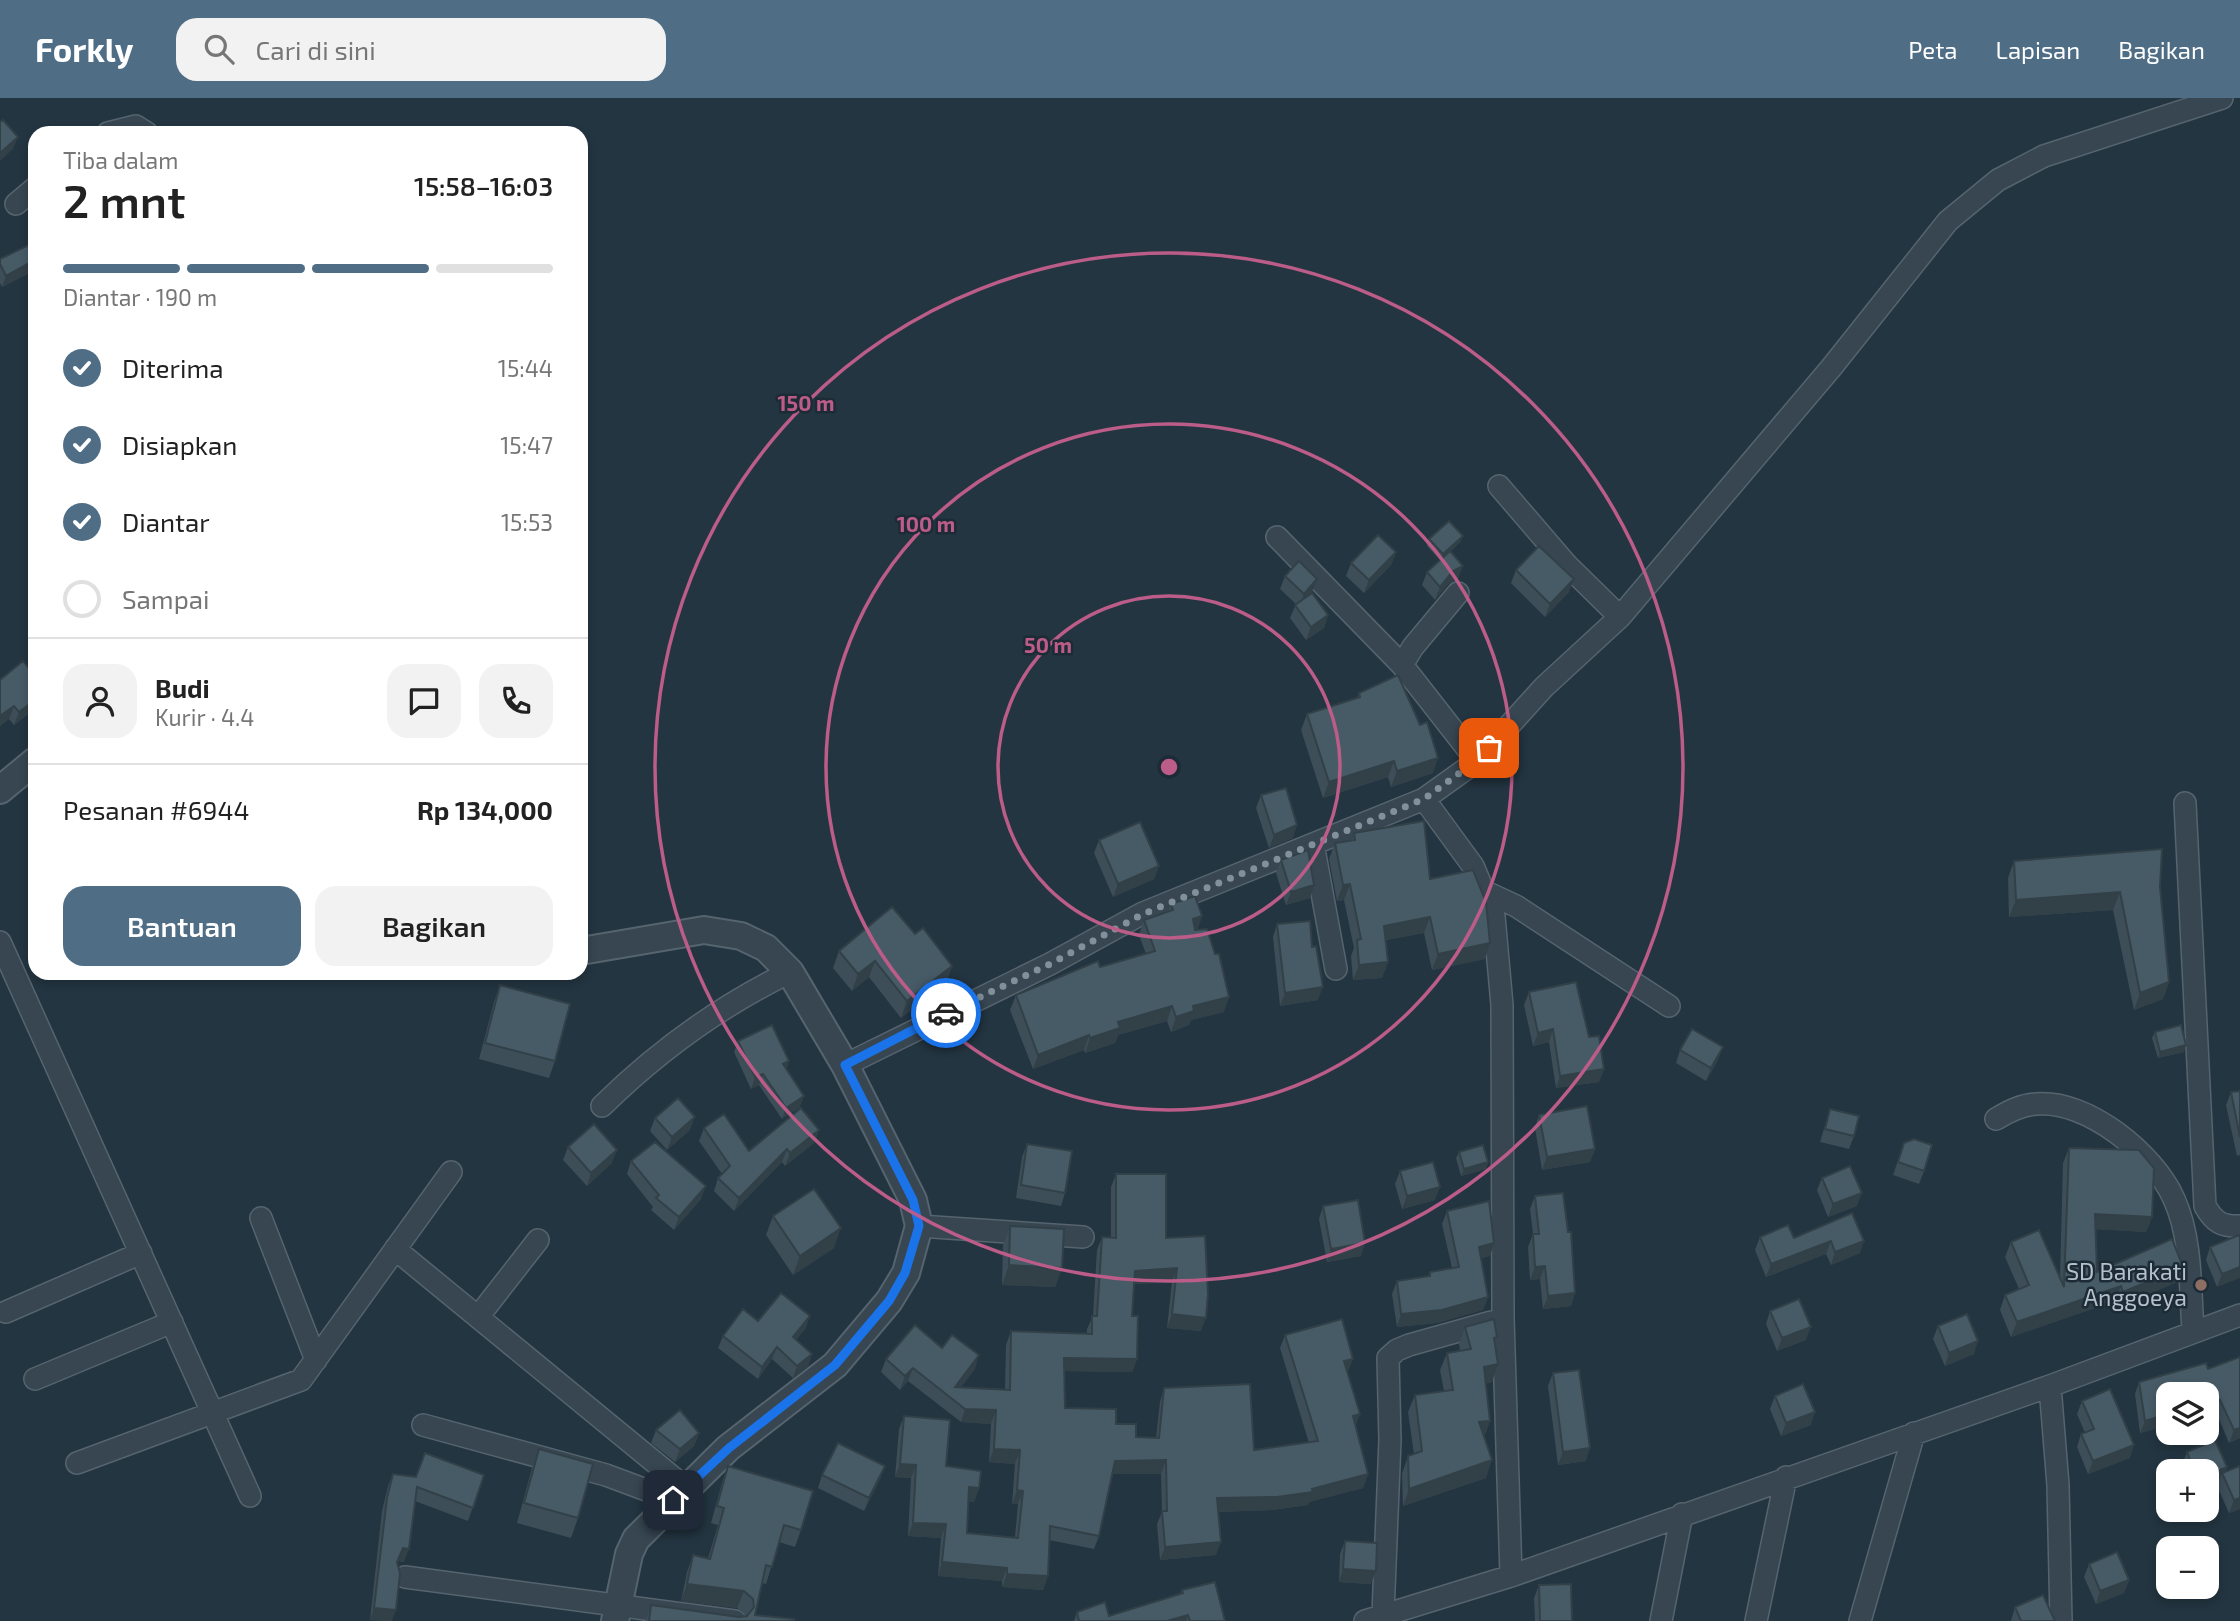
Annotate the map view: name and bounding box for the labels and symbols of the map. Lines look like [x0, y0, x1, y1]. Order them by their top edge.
text: 150 m [778, 390, 834, 415]
text: 100 m [897, 511, 955, 536]
text: 50 m [1024, 632, 1072, 657]
pin [1459, 718, 1519, 778]
centre of rings [1157, 755, 1181, 779]
courier [911, 978, 981, 1048]
place label: SD Barakati Anggoeya [2066, 1257, 2187, 1311]
marker: SD Barakati Anggoeya [2193, 1277, 2209, 1293]
pin [643, 1470, 703, 1530]

